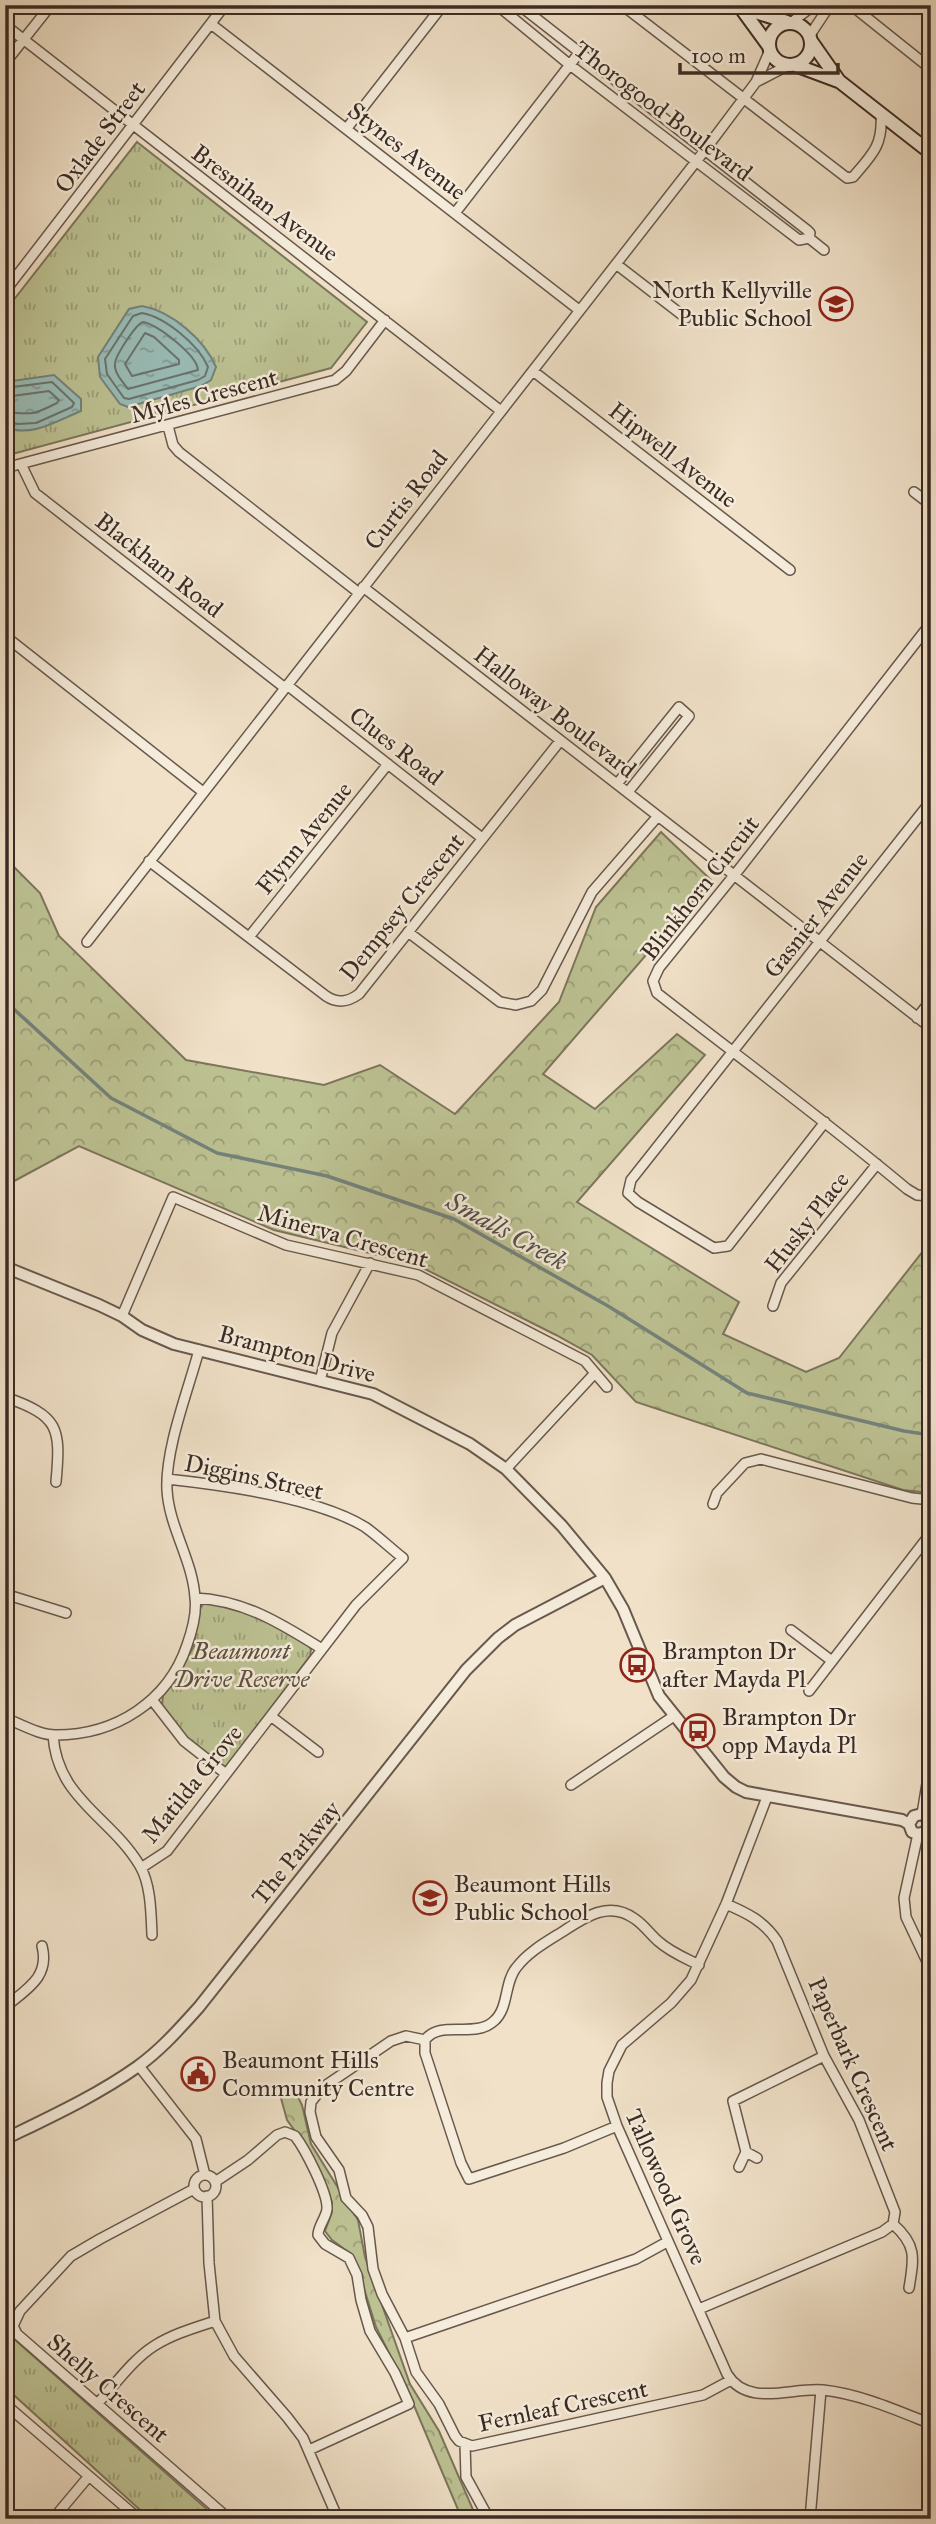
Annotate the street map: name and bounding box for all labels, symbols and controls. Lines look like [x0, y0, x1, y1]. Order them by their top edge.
scale bar [680, 32, 838, 76]
street label: Thorogood Boulevard [568, 34, 758, 188]
text: 100 m [691, 43, 746, 69]
street label: Oxlade Street [48, 75, 152, 199]
street label: Stynes Avenue [342, 95, 472, 207]
street label: Bresnihan Avenue [185, 138, 345, 268]
place label: North Kellyville Public School [652, 275, 812, 333]
school or university icon: North Kellyville Public School [817, 285, 855, 323]
street label: Myles Crescent [127, 362, 281, 430]
street label: Hipwell Avenue [603, 395, 743, 515]
street label: Curtis Road [358, 444, 454, 556]
street label: Blackham Road [89, 506, 229, 624]
street label: Halloway Boulevard [468, 639, 642, 785]
street label: Clues Road [343, 700, 449, 792]
street label: Flynn Avenue [249, 776, 359, 900]
street label: Blinkhorn Circuit [634, 809, 766, 966]
street label: Dempsey Crescent [333, 827, 471, 987]
street label: Gasnier Avenue [757, 846, 875, 984]
street label: Husky Place [758, 1165, 856, 1279]
water label: Smalls Creek [440, 1184, 573, 1277]
street label: Minerva Crescent [254, 1197, 432, 1275]
street label: Brampton Drive [215, 1319, 379, 1389]
street label: Diggins Street [182, 1448, 327, 1506]
park label: Beaumont Drive Reserve [173, 1636, 310, 1694]
place label: Brampton Dr after Mayda Pl [662, 1636, 807, 1694]
bus stop icon: Brampton Dr after Mayda Pl [618, 1646, 656, 1684]
place label: Brampton Dr opp Mayda Pl [722, 1702, 857, 1760]
bus stop icon: Brampton Dr opp Mayda Pl [679, 1712, 717, 1750]
street label: Matilda Grove [135, 1719, 249, 1849]
street label: The Parkway [245, 1794, 347, 1911]
place label: Beaumont Hills Public School [454, 1869, 611, 1927]
school or university icon: Beaumont Hills Public School [411, 1879, 449, 1917]
street label: Paperbark Crescent [801, 1973, 905, 2156]
place label: Beaumont Hills Community Centre [222, 2045, 414, 2103]
public building icon: Beaumont Hills Community Centre [179, 2055, 217, 2093]
street label: Tallowood Grove [618, 2105, 714, 2269]
street label: Shelly Crescent [41, 2327, 175, 2449]
street label: Fernleaf Crescent [476, 2373, 651, 2439]

